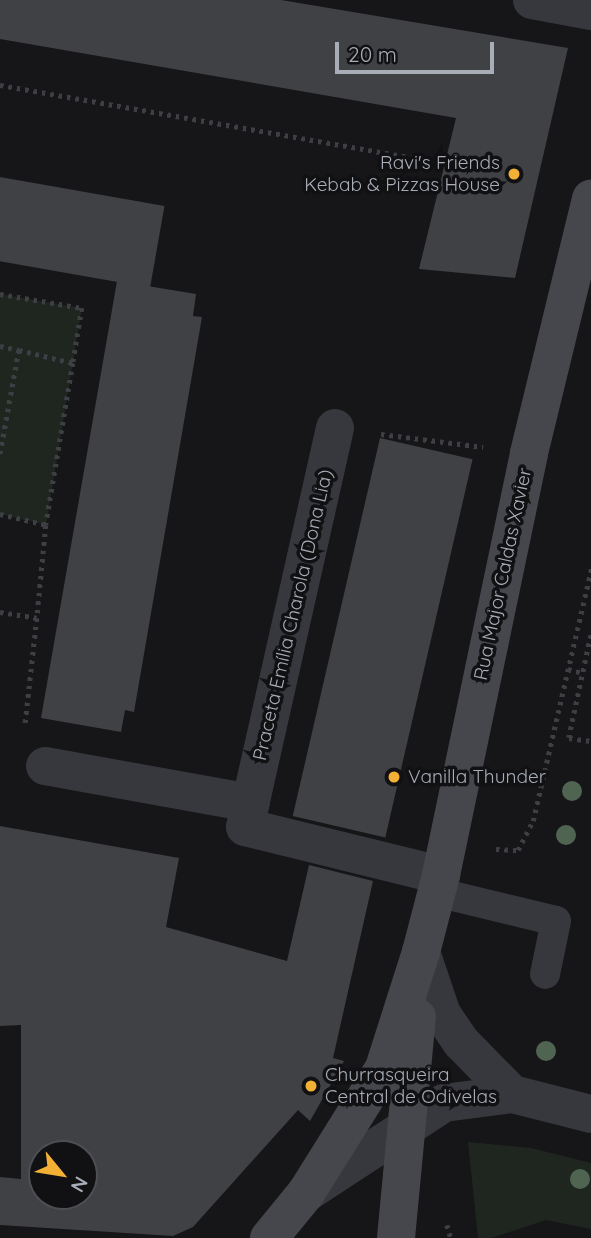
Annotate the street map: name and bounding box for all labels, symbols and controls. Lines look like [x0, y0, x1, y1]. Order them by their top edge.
scale bar [339, 28, 498, 72]
text: 20 m [348, 41, 397, 67]
place label: Ravi's Friends Kebab & Pizzas House [304, 152, 500, 196]
marker: Ravi's Friends Kebab & Pizzas House [506, 166, 522, 182]
street label: Rua Major Caldas Xavier [469, 466, 537, 682]
street label: Praceta Emília Charola (Dona Lia) [248, 467, 338, 763]
place label: Vanilla Thunder [408, 766, 546, 788]
marker: Vanilla Thunder [386, 769, 402, 785]
place label: Churrasqueira Central de Odivelas [325, 1064, 497, 1108]
marker: Churrasqueira Central de Odivelas [303, 1078, 319, 1094]
north arrow [28, 1140, 98, 1210]
text: N [66, 1172, 93, 1197]

